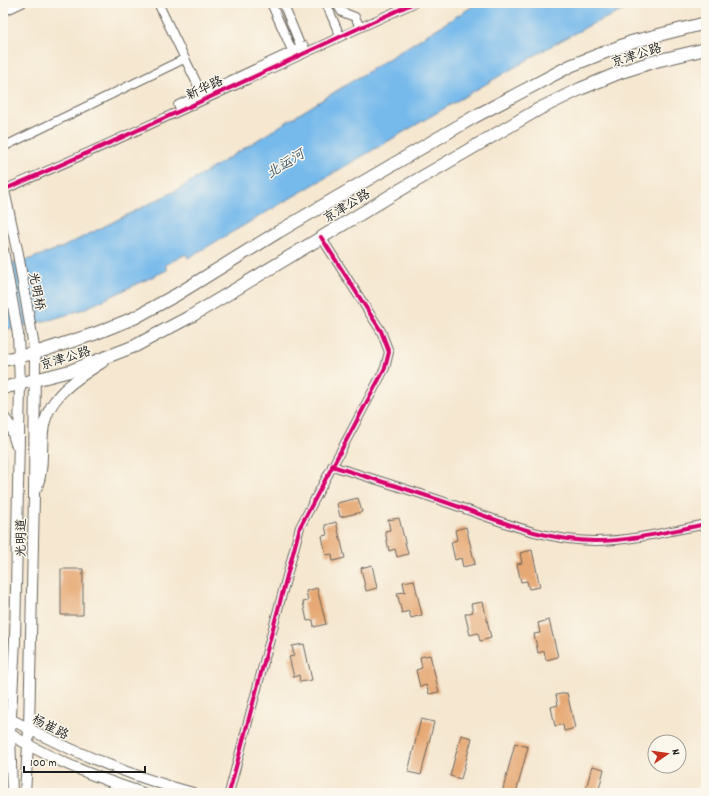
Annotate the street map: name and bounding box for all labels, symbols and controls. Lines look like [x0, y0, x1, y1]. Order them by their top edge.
street label: 京津公路 [609, 39, 664, 73]
street label: 新华路 [183, 72, 227, 106]
water label: 北运河 [263, 144, 311, 184]
street label: 京津公路 [320, 186, 374, 229]
street label: 光明桥 [22, 271, 49, 312]
street label: 京津公路 [38, 343, 93, 376]
street label: 光明道 [13, 518, 32, 558]
street label: 杨崔路 [28, 711, 72, 746]
north arrow [647, 734, 687, 774]
scale bar [24, 748, 145, 774]
text: N [666, 748, 683, 757]
text: 100 m [30, 755, 57, 772]

